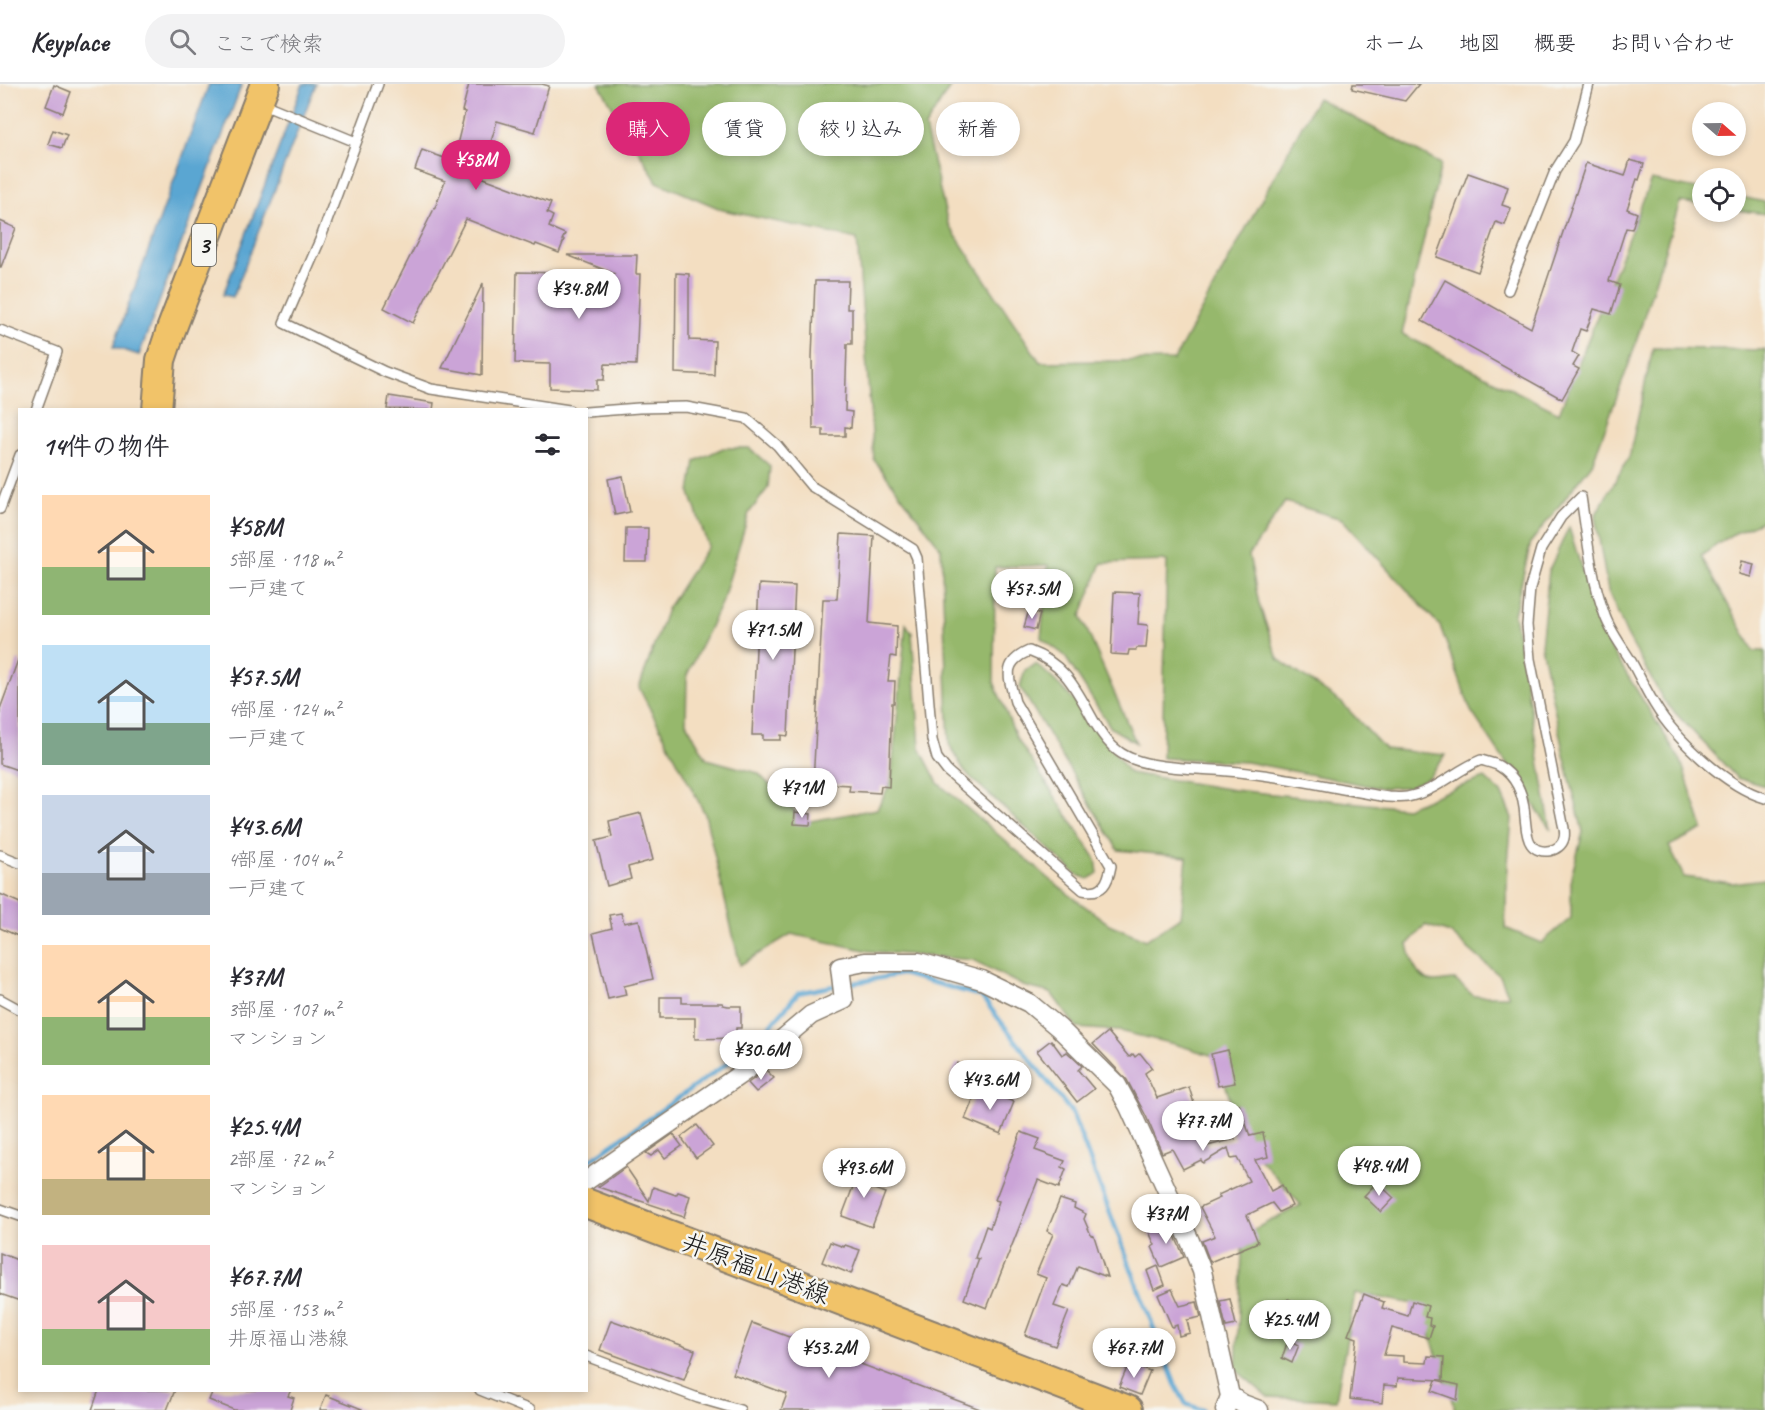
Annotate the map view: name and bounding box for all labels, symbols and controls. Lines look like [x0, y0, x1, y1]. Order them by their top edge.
search box [145, 14, 565, 68]
text: Keyplace [30, 24, 109, 59]
icon: search [166, 25, 199, 58]
text: ここで検索 [214, 30, 324, 58]
text: ホーム [1364, 30, 1426, 56]
text: 地図 [1459, 30, 1501, 56]
text: 概要 [1534, 30, 1576, 56]
text: お問い合わせ [1609, 30, 1735, 56]
chip: 購入 [606, 102, 690, 156]
chip: 賃貸 [702, 102, 786, 156]
chip: 絞り込み [798, 102, 924, 156]
chip: 新着 [936, 102, 1020, 156]
north arrow [1692, 102, 1746, 156]
map controls [1692, 102, 1746, 222]
pin: ¥58M [440, 140, 512, 191]
text: ¥58M [455, 147, 497, 172]
button: locate [1692, 168, 1746, 222]
road number: 3 [192, 224, 216, 266]
pin: ¥34.8M [530, 269, 628, 320]
text: ¥34.8M [552, 276, 606, 301]
icon: filters [531, 428, 564, 461]
text: 14件の物件 [42, 430, 169, 463]
text: ¥58M [228, 510, 282, 543]
icon: home [90, 519, 162, 591]
text: 5部屋 · 118 m² [228, 547, 340, 572]
pin: ¥57.5M [983, 569, 1081, 620]
text: 一戸建て [228, 576, 308, 601]
text: ¥57.5M [1005, 576, 1059, 601]
pin: ¥71.5M [724, 610, 822, 661]
text: ¥71.5M [746, 617, 800, 642]
text: ¥57.5M [228, 660, 298, 693]
icon: home [90, 669, 162, 741]
text: 4部屋 · 124 m² [228, 697, 340, 722]
text: 一戸建て [228, 726, 308, 751]
pin: ¥71M [766, 768, 838, 819]
text: ¥71M [781, 775, 823, 800]
text: ¥43.6M [228, 810, 299, 843]
icon: home [90, 819, 162, 891]
text: 4部屋 · 104 m² [228, 847, 340, 872]
text: 一戸建て [228, 876, 308, 901]
text: ¥37M [228, 960, 282, 993]
icon: home [90, 969, 162, 1041]
text: 3部屋 · 107 m² [228, 997, 340, 1022]
text: マンション [228, 1026, 327, 1051]
pin: ¥30.6M [712, 1030, 810, 1081]
text: ¥30.6M [734, 1037, 788, 1062]
pin: ¥43.6M [941, 1060, 1039, 1111]
text: ¥43.6M [963, 1067, 1017, 1092]
pin: ¥77.7M [1154, 1101, 1252, 1152]
text: ¥77.7M [1176, 1108, 1230, 1133]
text: ¥25.4M [228, 1110, 299, 1143]
icon: home [90, 1119, 162, 1191]
pin: ¥48.4M [1330, 1146, 1428, 1197]
text: 2部屋 · 72 m² [228, 1147, 331, 1172]
pin: ¥93.6M [815, 1148, 913, 1199]
text: ¥48.4M [1352, 1153, 1406, 1178]
text: ¥93.6M [837, 1155, 891, 1180]
text: マンション [228, 1176, 327, 1201]
pin: ¥37M [1130, 1194, 1202, 1245]
text: ¥37M [1145, 1201, 1187, 1226]
street label: 井原福山港線 [677, 1225, 835, 1312]
text: ¥67.7M [228, 1260, 299, 1293]
icon: home [90, 1269, 162, 1341]
text: 5部屋 · 153 m² [228, 1297, 340, 1322]
pin: ¥25.4M [1241, 1300, 1339, 1351]
text: ¥25.4M [1263, 1307, 1317, 1332]
text: 井原福山港線 [228, 1326, 348, 1351]
pin: ¥53.2M [780, 1328, 878, 1379]
pin: ¥67.7M [1085, 1328, 1183, 1379]
text: ¥53.2M [802, 1335, 856, 1360]
text: ¥67.7M [1107, 1335, 1161, 1360]

